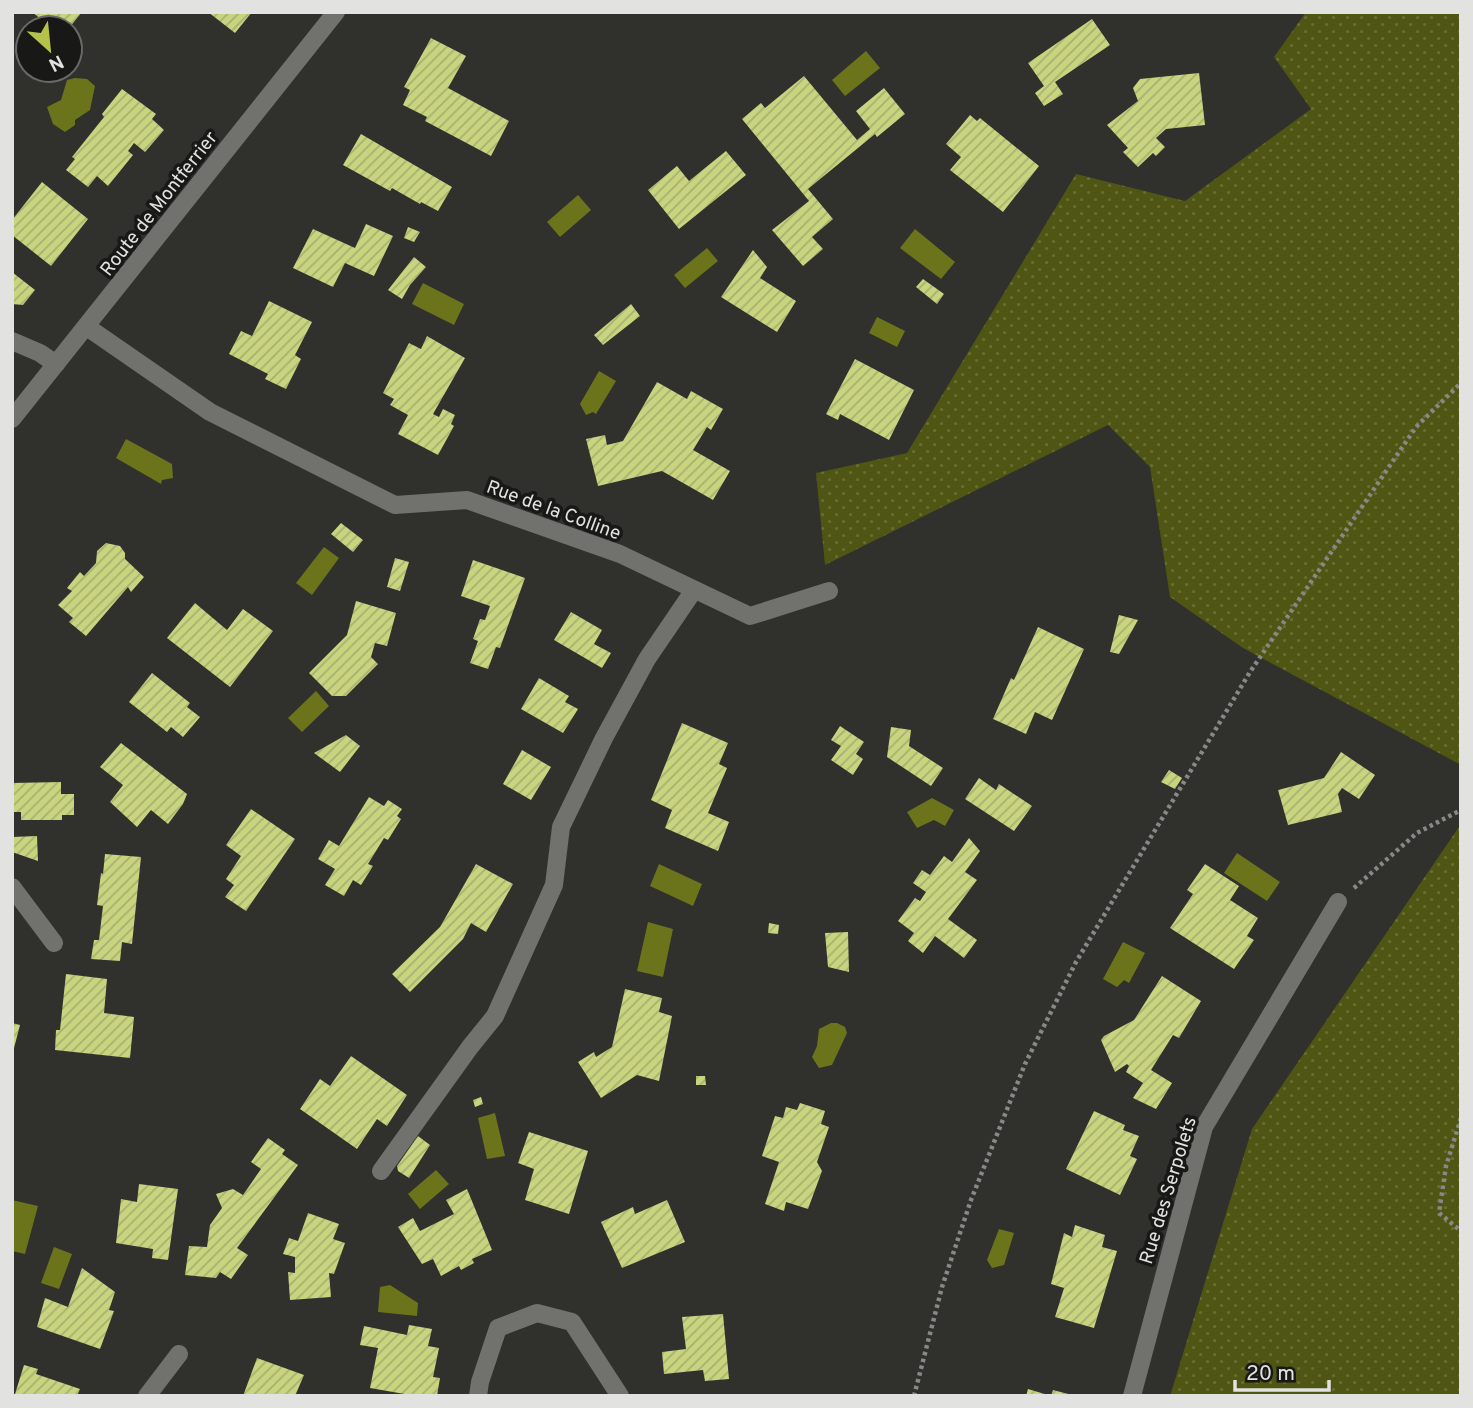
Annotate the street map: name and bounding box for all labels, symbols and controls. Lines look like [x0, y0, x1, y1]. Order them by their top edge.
north arrow [14, 14, 84, 84]
text: N [44, 49, 67, 76]
street label: Route de Montferrier [96, 127, 224, 281]
street label: Rue de la Colline [483, 475, 624, 546]
street label: Rue des Serpolets [1135, 1114, 1203, 1267]
scale bar [1235, 1348, 1330, 1392]
text: 20 m [1246, 1361, 1295, 1388]

